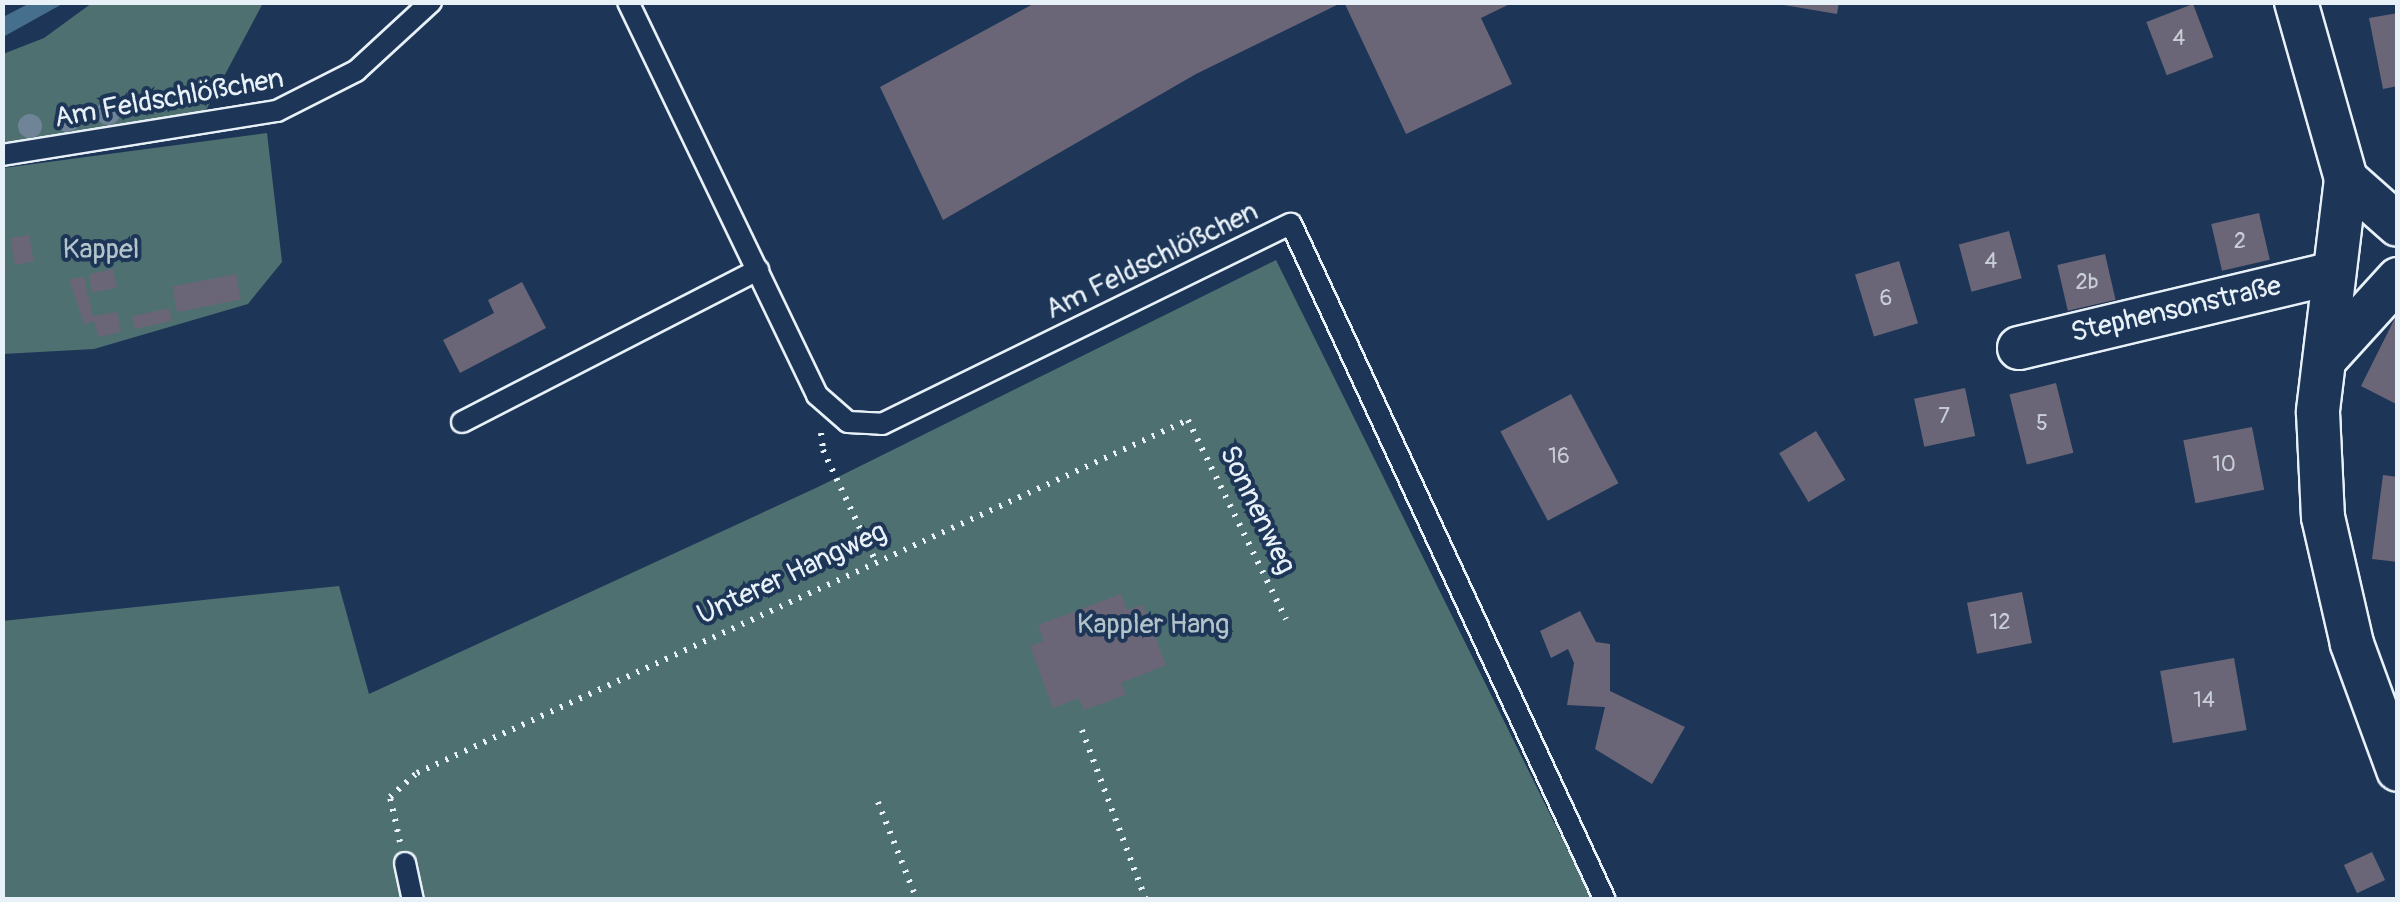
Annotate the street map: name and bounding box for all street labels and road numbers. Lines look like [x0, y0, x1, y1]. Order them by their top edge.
street label: Am Feldschlößchen [52, 62, 286, 136]
street label: Am Feldschlößchen [1040, 195, 1264, 327]
street label: Stephensonstraße [2068, 269, 2284, 351]
street label: Sonnenweg [1212, 440, 1302, 580]
street label: Unterer Hangweg [692, 515, 892, 633]

